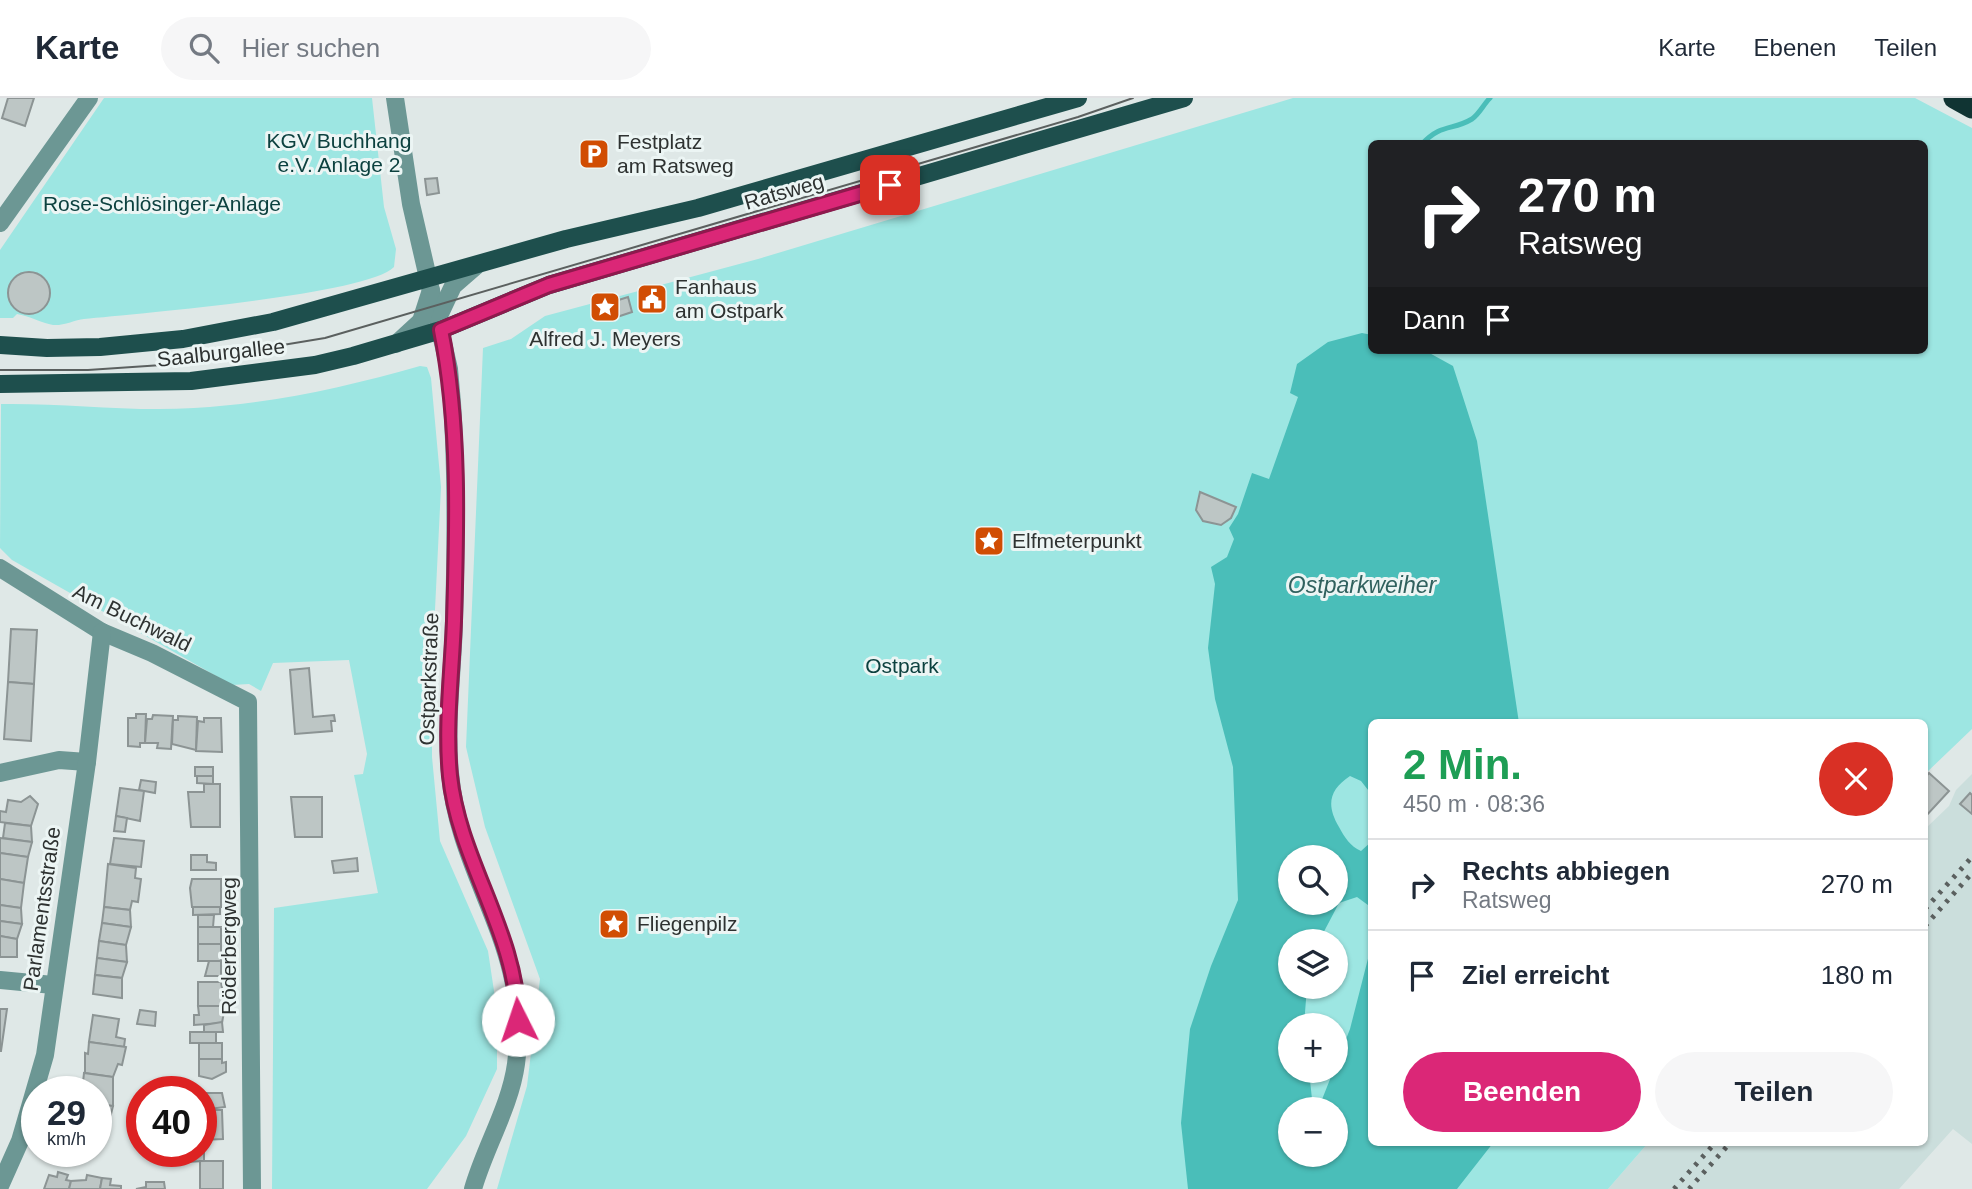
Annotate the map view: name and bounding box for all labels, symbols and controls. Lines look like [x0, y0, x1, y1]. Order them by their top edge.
search box [161, 17, 651, 80]
text: Karte [35, 29, 119, 66]
icon: search [185, 29, 223, 67]
text: Hier suchen [241, 33, 380, 63]
text: Karte [1658, 34, 1716, 61]
text: Ebenen [1754, 34, 1836, 61]
text: Teilen [1874, 34, 1937, 61]
park label: KGV Buchhang e.V. Anlage 2 [267, 129, 411, 176]
place label: Festplatz am Ratsweg [617, 130, 734, 177]
parking icon: Festplatz am Ratsweg [577, 137, 611, 171]
pin [860, 155, 920, 215]
icon: arrive [871, 166, 909, 204]
icon: right [1403, 168, 1494, 259]
text: 270 m [1518, 168, 1657, 222]
street label: Ratsweg [741, 169, 826, 214]
park label: Rose-Schlösinger-Anlage [43, 192, 281, 215]
text: Ratsweg [1518, 225, 1643, 261]
place label: Fanhaus am Ostpark [675, 275, 784, 322]
public building icon: Fanhaus am Ostpark [635, 282, 669, 316]
place icon: Alfred J. Meyers [588, 290, 622, 324]
icon: arrive [1479, 301, 1517, 339]
text: Dann [1403, 305, 1465, 335]
place label: Alfred J. Meyers [529, 327, 681, 350]
street label: Saalburgallee [156, 334, 286, 371]
place icon: Elfmeterpunkt [972, 524, 1006, 558]
place label: Elfmeterpunkt [1012, 529, 1142, 552]
water label: Ostparkweiher [1288, 572, 1437, 598]
street label: Am Buchwald [69, 579, 195, 656]
street label: Ostparkstraße [415, 612, 442, 746]
park label: Ostpark [865, 654, 939, 677]
text: 2 Min. [1403, 741, 1522, 788]
button: close [1819, 742, 1893, 816]
text: 450 m · 08:36 [1403, 791, 1545, 817]
street label: Parlamentsstraße [19, 825, 64, 993]
map controls [1278, 845, 1348, 1167]
button: search [1278, 845, 1348, 915]
text: Rechts abbiegen [1462, 856, 1670, 886]
icon: right [1403, 866, 1441, 904]
text: 270 m [1821, 869, 1893, 899]
street label: Röderbergweg [217, 877, 240, 1015]
text: Ratsweg [1462, 887, 1551, 913]
place icon: Fliegenpilz [597, 907, 631, 941]
place label: Fliegenpilz [637, 912, 737, 935]
button: layers [1278, 929, 1348, 999]
icon: arrive [1403, 957, 1441, 995]
text: Ziel erreicht [1462, 960, 1609, 990]
text: 180 m [1821, 960, 1893, 990]
position arrow [481, 983, 555, 1057]
button: + [1278, 1013, 1348, 1083]
button: Beenden [1403, 1052, 1641, 1132]
button: Teilen [1655, 1052, 1893, 1132]
speed limit sign: 40 [126, 1076, 217, 1167]
text: 29 [47, 1093, 86, 1132]
button: − [1278, 1097, 1348, 1167]
text: km/h [47, 1129, 86, 1149]

